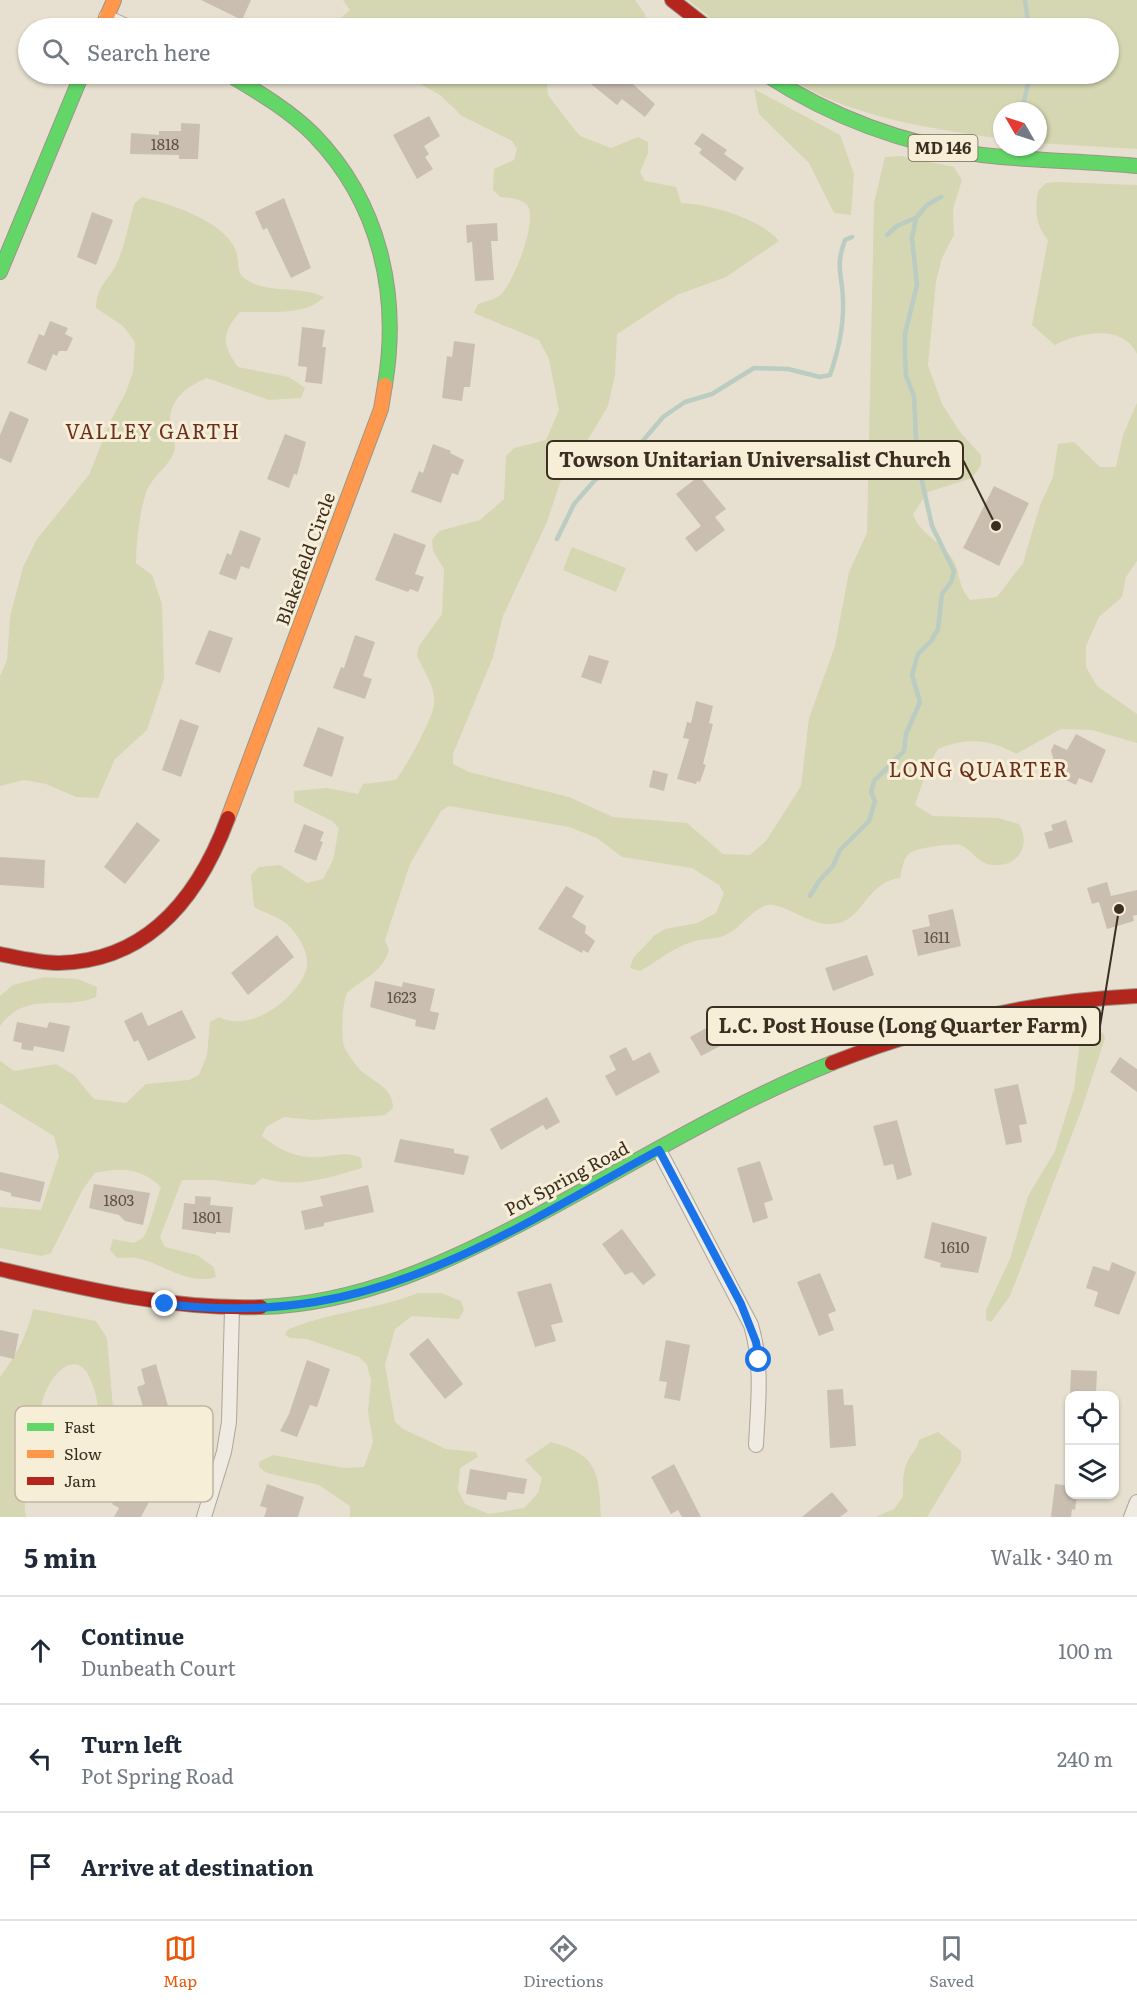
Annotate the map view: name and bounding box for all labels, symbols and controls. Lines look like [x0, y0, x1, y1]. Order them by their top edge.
search box [18, 18, 1119, 84]
icon: search [39, 35, 72, 68]
text: Search here [87, 35, 210, 68]
north arrow [993, 102, 1047, 156]
house number: 1818 [151, 132, 179, 155]
road number: MD 146 [908, 135, 978, 161]
district label: VALLEY GARTH [65, 415, 241, 445]
callout: Towson Unitarian Universalist Church [547, 441, 963, 479]
text: Towson Unitarian Universalist Church [559, 443, 951, 473]
street label: Blakefield Circle [268, 488, 341, 629]
district label: LONG QUARTER [889, 753, 1069, 783]
house number: 1611 [924, 925, 950, 948]
house number: 1623 [387, 985, 417, 1008]
callout: L.C. Post House (Long Quarter Farm) [707, 1007, 1100, 1045]
text: L.C. Post House (Long Quarter Farm) [718, 1009, 1088, 1039]
street label: Pot Spring Road [499, 1133, 633, 1222]
house number: 1803 [104, 1188, 134, 1211]
house number: 1801 [192, 1205, 222, 1228]
house number: 1610 [941, 1235, 970, 1258]
route end [151, 1290, 177, 1316]
route start [745, 1346, 771, 1372]
map controls [1065, 1391, 1119, 1499]
button: locate [1065, 1391, 1119, 1445]
legend [15, 1406, 213, 1502]
text: Fast [64, 1414, 96, 1438]
text: Slow [64, 1441, 102, 1465]
button: layers [1065, 1445, 1119, 1499]
text: Jam [64, 1468, 97, 1492]
text: 5 min [24, 1537, 97, 1576]
text: Walk · 340 m [990, 1541, 1113, 1571]
text: Continue [81, 1619, 184, 1652]
icon: ahead [24, 1634, 57, 1667]
text: 100 m [1058, 1635, 1113, 1665]
text: Dunbeath Court [81, 1652, 235, 1682]
text: Turn left [81, 1727, 182, 1760]
icon: left [24, 1742, 57, 1775]
text: 240 m [1057, 1743, 1113, 1773]
text: Pot Spring Road [81, 1760, 234, 1790]
icon: arrive [24, 1850, 57, 1883]
text: Arrive at destination [81, 1850, 314, 1883]
tab: Map [163, 1932, 197, 1992]
tab: Directions [523, 1932, 603, 1992]
tab: Saved [929, 1932, 974, 1992]

